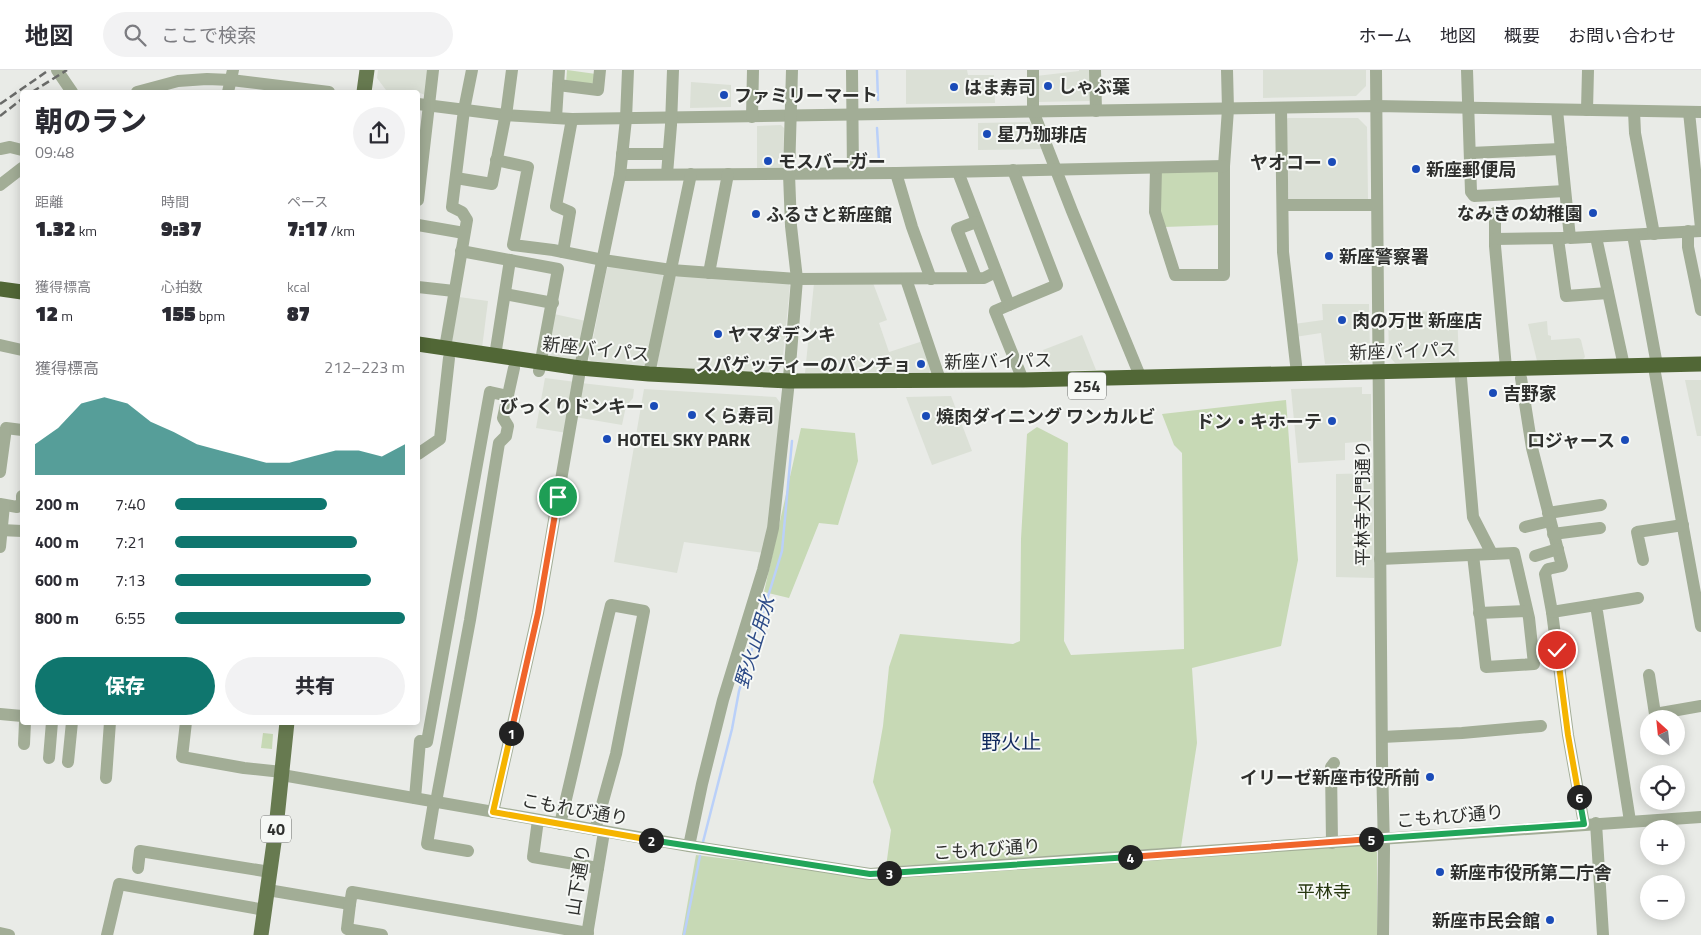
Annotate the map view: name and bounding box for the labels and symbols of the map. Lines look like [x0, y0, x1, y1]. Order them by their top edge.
place label: しゃぶ葉 [1058, 73, 1130, 100]
place label: はま寿司 [964, 74, 1036, 101]
marker: しゃぶ葉 [1042, 80, 1054, 92]
marker: はま寿司 [948, 81, 960, 93]
place label: ファミリーマート [734, 82, 878, 109]
marker: ファミリーマート [718, 89, 730, 101]
place label: 星乃珈琲店 [997, 121, 1087, 148]
marker: 星乃珈琲店 [981, 128, 993, 140]
place label: モスバーガー [778, 148, 886, 175]
place label: ヤオコー [1250, 149, 1322, 176]
marker: モスバーガー [762, 155, 774, 167]
marker: ヤオコー [1326, 156, 1338, 168]
place label: 新座郵便局 [1426, 156, 1516, 183]
marker: 新座郵便局 [1410, 163, 1422, 175]
place label: なみきの幼稚園 [1457, 200, 1583, 227]
place label: ふるさと新座館 [766, 201, 892, 228]
marker: なみきの幼稚園 [1587, 207, 1599, 219]
marker: ふるさと新座館 [750, 208, 762, 220]
place label: 新座警察署 [1339, 243, 1429, 270]
marker: 新座警察署 [1323, 250, 1335, 262]
place label: 肉の万世 新座店 [1352, 307, 1482, 334]
marker: 肉の万世 新座店 [1336, 314, 1348, 326]
place label: ヤマダデンキ [728, 321, 836, 348]
marker: ヤマダデンキ [712, 328, 724, 340]
street label: 新座バイパス [541, 330, 651, 368]
street label: 新座バイパス [1349, 336, 1457, 366]
street label: 新座バイパス [944, 347, 1052, 375]
place label: スパゲッティーのパンチョ [695, 351, 911, 378]
marker: スパゲッティーのパンチョ [915, 358, 927, 370]
road number: 254 [1068, 372, 1106, 400]
place label: 吉野家 [1503, 380, 1557, 407]
marker: 吉野家 [1487, 387, 1499, 399]
place label: びっくりドンキー [500, 393, 644, 420]
marker: びっくりドンキー [648, 400, 660, 412]
place label: くら寿司 [702, 402, 774, 429]
place label: 焼肉ダイニング ワンカルビ [936, 403, 1156, 430]
place label: ドン・キホーテ [1196, 408, 1322, 435]
marker: くら寿司 [686, 409, 698, 421]
marker: 焼肉ダイニング ワンカルビ [920, 410, 932, 422]
marker: ドン・キホーテ [1326, 415, 1338, 427]
place label: HOTEL SKY PARK [617, 426, 750, 453]
place label: ロジャース [1527, 427, 1615, 454]
marker: HOTEL SKY PARK [601, 433, 613, 445]
marker: ロジャース [1619, 434, 1631, 446]
street label: 平林寺大門通り [1349, 440, 1376, 566]
pin [537, 476, 579, 518]
water label: 野火止用水 [726, 590, 782, 692]
pin [1536, 629, 1578, 671]
north arrow [1640, 710, 1685, 755]
pin: 1 [498, 720, 524, 746]
district label: 野火止 [981, 726, 1041, 757]
place label: イリーゼ新座市役所前 [1240, 764, 1420, 791]
marker: イリーゼ新座市役所前 [1424, 771, 1436, 783]
pin: 6 [1566, 784, 1592, 810]
street label: こもれび通り [519, 786, 631, 832]
street label: こもれび通り [1395, 798, 1505, 834]
road number: 40 [261, 816, 291, 842]
pin: 5 [1358, 826, 1384, 852]
pin: 2 [638, 828, 664, 852]
street label: こもれび通り [932, 832, 1042, 866]
street label: 山下通り [559, 842, 597, 918]
pin: 4 [1118, 844, 1142, 870]
place label: 新座市役所第二庁舎 [1450, 859, 1612, 886]
pin: 3 [876, 860, 902, 886]
marker: 新座市役所第二庁舎 [1434, 866, 1446, 878]
park label: 平林寺 [1297, 878, 1351, 905]
place label: 新座市民会館 [1432, 907, 1540, 934]
marker: 新座市民会館 [1544, 914, 1556, 926]

